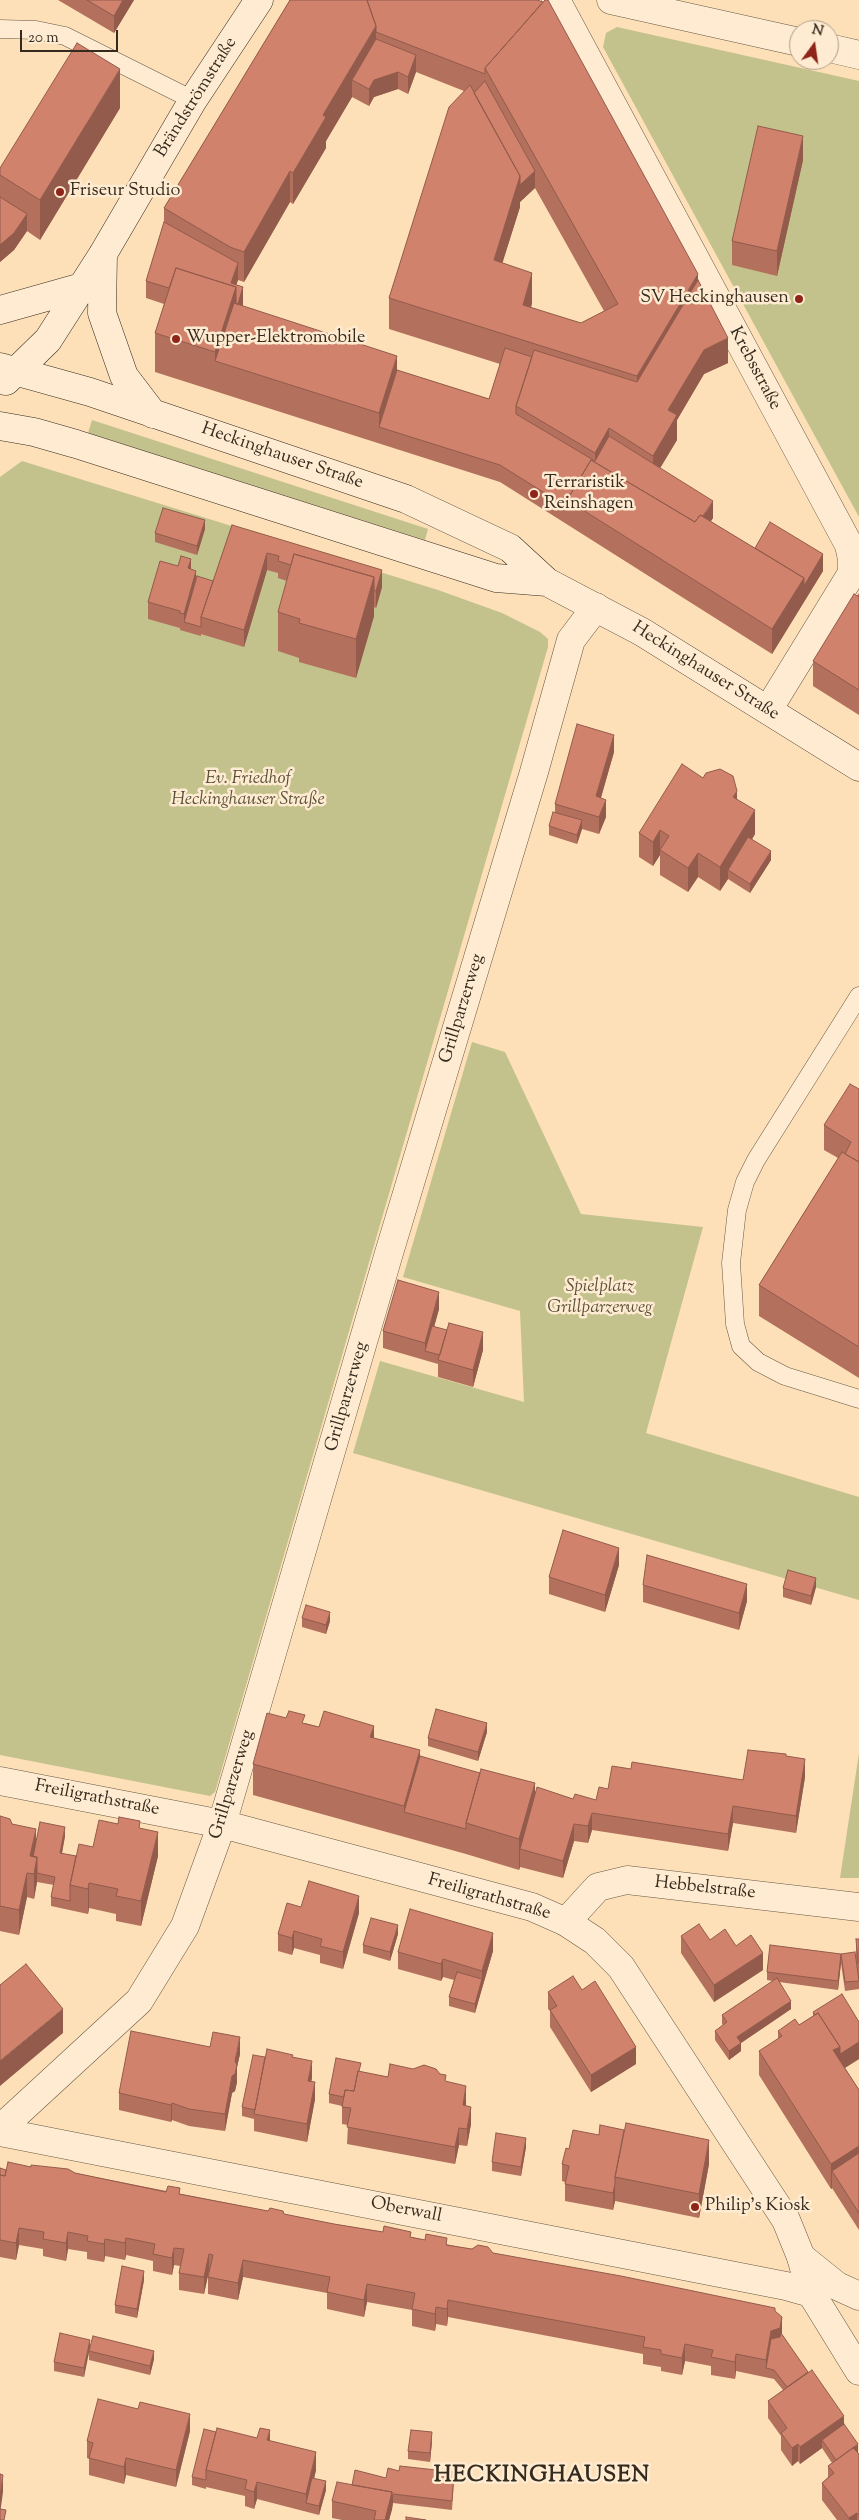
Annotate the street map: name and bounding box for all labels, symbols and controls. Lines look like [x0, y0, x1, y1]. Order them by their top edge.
scale bar [22, 20, 120, 52]
north arrow [789, 20, 839, 70]
text: N [810, 20, 825, 42]
text: 20 m [28, 28, 59, 49]
street label: Brändströmstraße [151, 34, 243, 162]
place label: Friseur Studio [70, 181, 180, 203]
marker: Friseur Studio [54, 186, 66, 198]
place label: SV Heckinghausen [640, 288, 789, 310]
marker: SV Heckinghausen [793, 293, 805, 305]
street label: Krebsstraße [723, 324, 785, 414]
place label: Wupper-Elektromobile [186, 328, 365, 350]
marker: Wupper-Elektromobile [170, 333, 182, 345]
street label: Heckinghauser Straße [198, 419, 366, 495]
place label: Terraristik Reinshagen [544, 473, 634, 516]
marker: Terraristik Reinshagen [528, 488, 540, 500]
street label: Heckinghauser Straße [627, 618, 783, 726]
park label: Ev. Friedhof Heckinghauser Straße [171, 769, 325, 812]
street label: Grillparzerweg [436, 952, 490, 1066]
park label: Spielplatz Grillparzerweg [547, 1277, 653, 1320]
street label: Grillparzerweg [322, 1340, 374, 1454]
street label: Grillparzerweg [206, 1728, 260, 1842]
street label: Freiligrathstraße [33, 1776, 161, 1822]
street label: Freiligrathstraße [425, 1870, 553, 1926]
street label: Hebbelstraße [653, 1873, 757, 1905]
street label: Oberwall [369, 2194, 443, 2228]
place label: Philip's Kiosk [705, 2196, 810, 2218]
marker: Philip's Kiosk [689, 2201, 701, 2213]
district label: HECKINGHAUSEN [432, 2464, 652, 2490]

